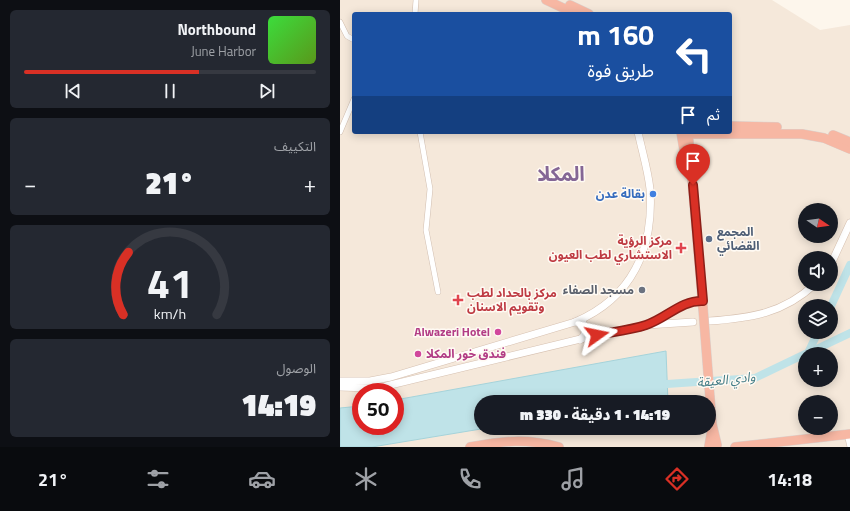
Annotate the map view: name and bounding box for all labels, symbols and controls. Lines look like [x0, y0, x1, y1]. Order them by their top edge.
text: 160 m [577, 13, 654, 56]
text: Northbound [177, 18, 256, 41]
icon: left [668, 28, 720, 80]
text: June Harbor [191, 41, 256, 61]
text: طريق فوة [588, 57, 654, 84]
icon: previous [62, 80, 84, 102]
icon: pause [159, 80, 181, 102]
icon: next [256, 80, 278, 102]
text: ثم [707, 103, 720, 126]
icon: arrive [677, 104, 699, 126]
text: التكييف [274, 136, 316, 156]
pin [676, 144, 710, 185]
icon: arrive [682, 150, 704, 172]
district label: المكلا [537, 158, 585, 189]
text: 21° [145, 160, 195, 206]
text: − [24, 167, 36, 201]
text: + [304, 167, 316, 201]
place label: بقالة عدن [596, 184, 645, 203]
marker: بقالة عدن [648, 189, 658, 199]
north arrow [798, 203, 838, 243]
map controls [798, 203, 838, 435]
place label: المجمع القضائي [717, 222, 759, 256]
place label: مركز الرؤية الاستشاري لطب العيون [549, 231, 672, 265]
marker: المجمع القضائي [704, 234, 714, 244]
marker: مركز الرؤية الاستشاري لطب العيون [675, 242, 687, 254]
text: 41 [147, 251, 193, 314]
button: sound [798, 251, 838, 291]
place label: مسجد الصفاء [563, 280, 634, 299]
place label: مركز بالحداد لطب وتقويم الاسنان [467, 283, 557, 316]
marker: مسجد الصفاء [637, 285, 647, 295]
marker: مركز بالحداد لطب وتقويم الاسنان [452, 294, 464, 306]
button: layers [798, 299, 838, 339]
text: km/h [154, 303, 186, 325]
position arrow [576, 314, 618, 356]
place label: Alwazeri Hotel [414, 322, 490, 341]
marker: Alwazeri Hotel [493, 327, 503, 337]
place label: فندق خور المكلا [426, 344, 506, 363]
button: + [798, 347, 838, 387]
marker: فندق خور المكلا [413, 349, 423, 359]
text: الوصول [276, 358, 316, 378]
water label: وادي العيقة [696, 366, 757, 393]
text: 14:19 [241, 382, 316, 428]
speed limit sign: 50 [352, 383, 404, 435]
button: − [798, 395, 838, 435]
text: 14:19 · 1 دقيقة · 330 m [520, 403, 670, 426]
icon: filters [144, 465, 172, 493]
icon: car [248, 465, 276, 493]
icon: climate [352, 465, 380, 493]
icon: phone [456, 465, 484, 493]
icon: music [559, 465, 587, 493]
icon: directions [663, 465, 691, 493]
text: 21° [38, 466, 68, 493]
text: 14:18 [767, 466, 812, 493]

